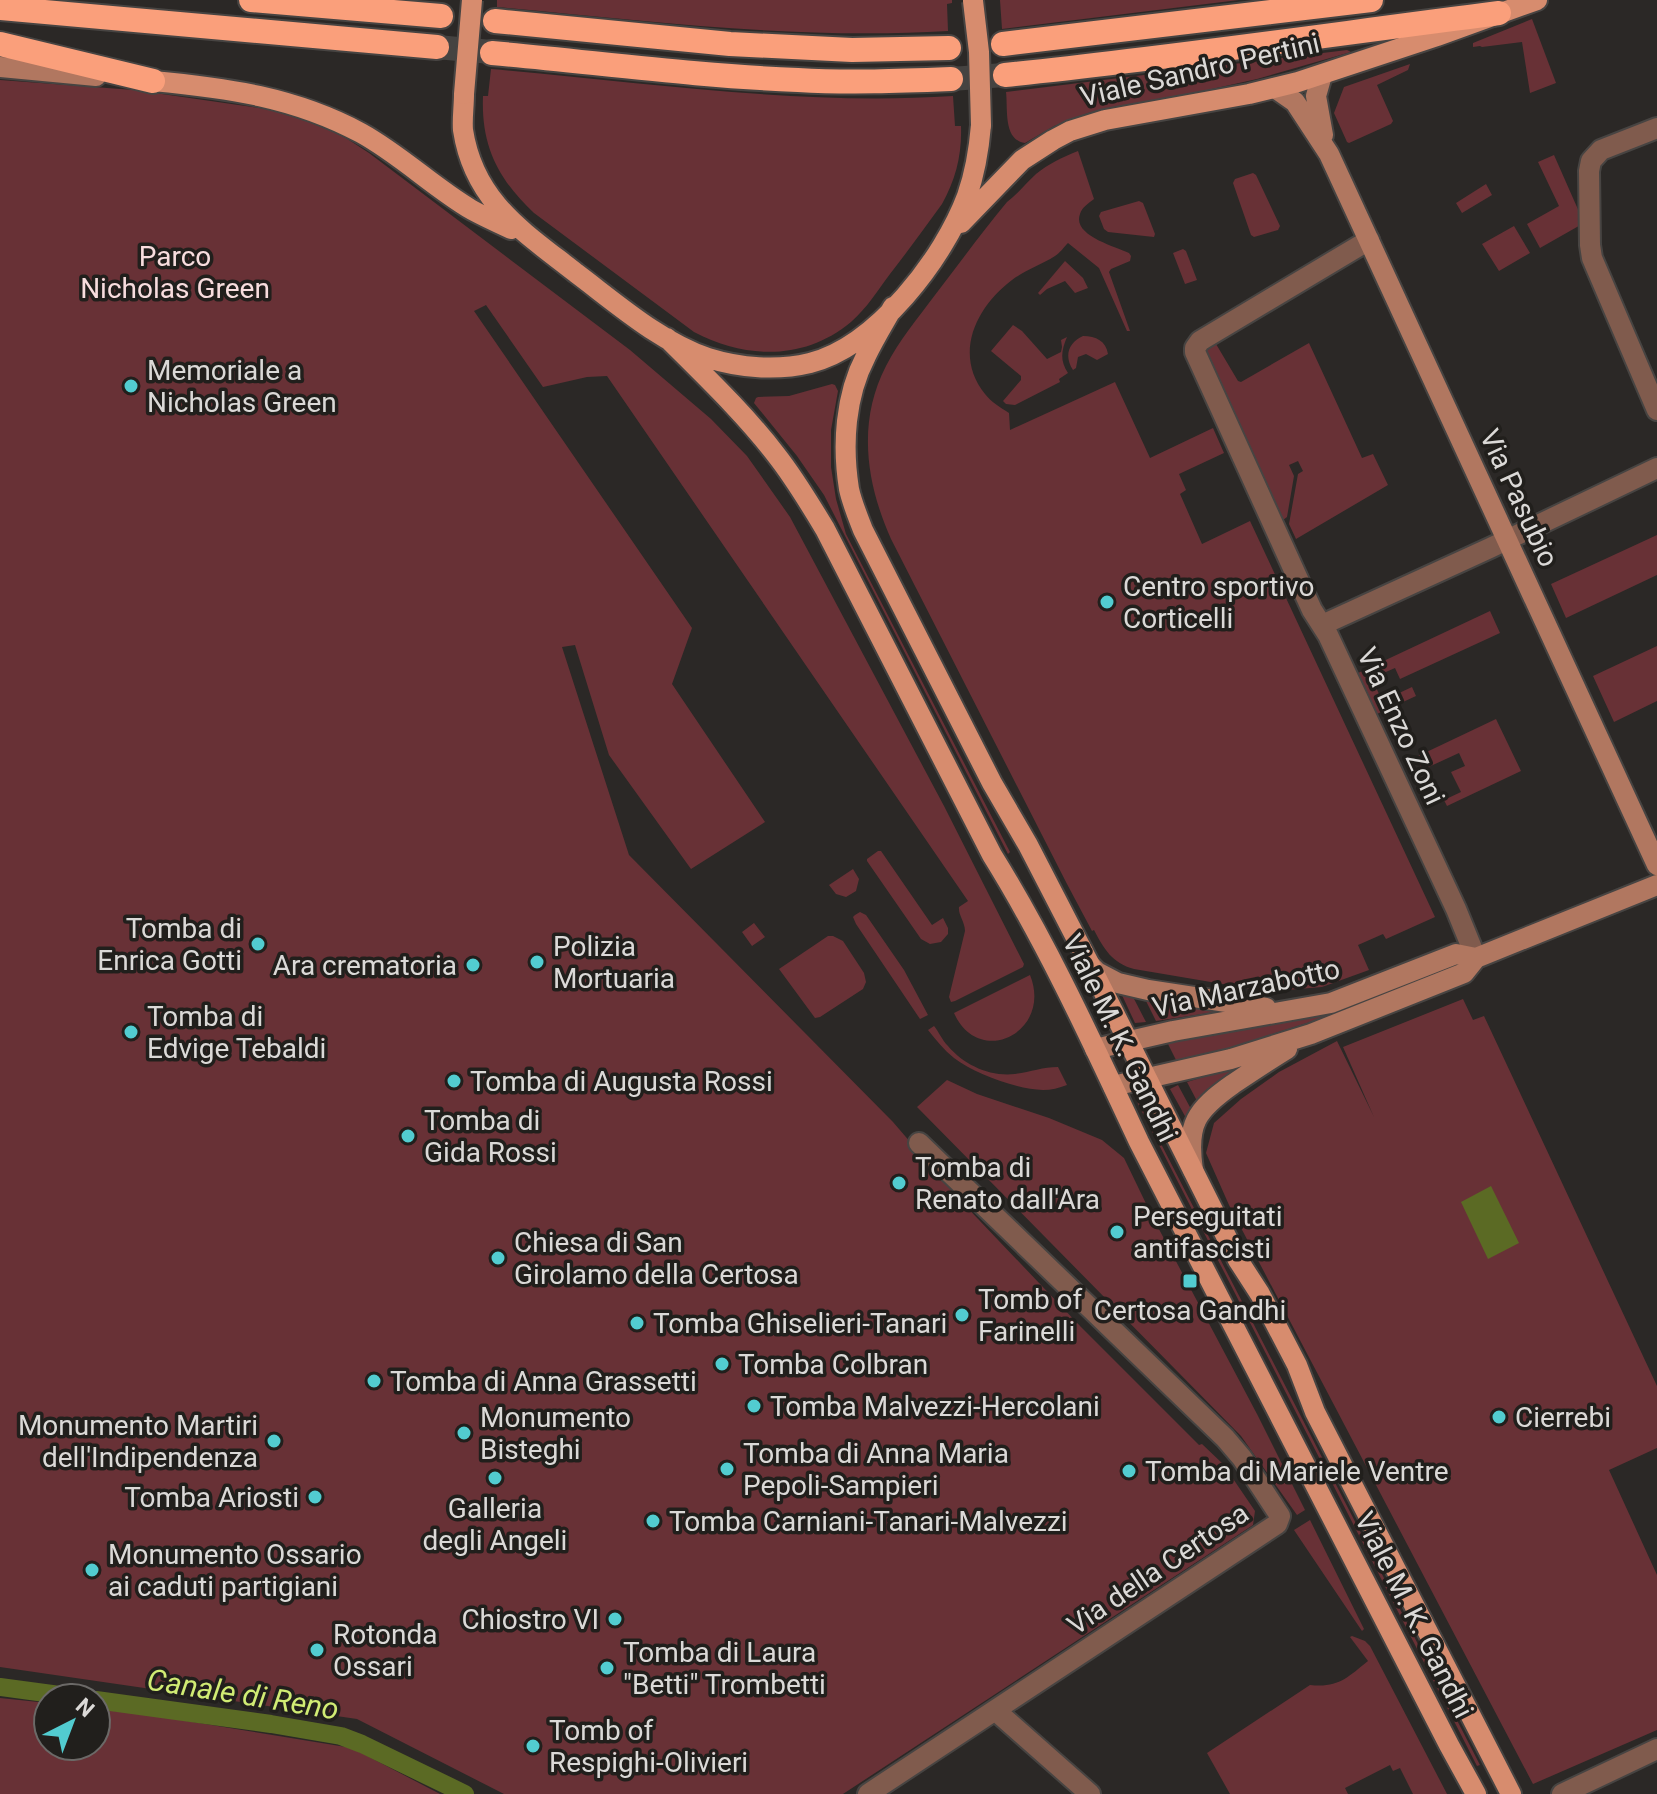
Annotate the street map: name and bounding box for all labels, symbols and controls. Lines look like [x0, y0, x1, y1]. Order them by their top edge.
street label: Viale Sandro Pertini [1077, 26, 1323, 114]
park label: Parco Nicholas Green [80, 240, 270, 305]
place label: Memoriale a Nicholas Green [147, 354, 337, 419]
marker: Memoriale a Nicholas Green [122, 377, 140, 395]
street label: Via Pasubio [1473, 424, 1565, 572]
place label: Centro sportivo Corticelli [1123, 570, 1314, 635]
marker: Centro sportivo Corticelli [1098, 593, 1116, 611]
street label: Via Enzo Zoni [1350, 642, 1452, 810]
place label: Tomba di Enrica Gotti [97, 912, 242, 977]
street label: Viale M. K. Gandhi [1055, 929, 1185, 1147]
place label: Polizia Mortuaria [553, 930, 675, 995]
marker: Tomba di Enrica Gotti [249, 935, 267, 953]
place label: Ara crematoria [273, 949, 457, 982]
street label: Via Marzabotto [1149, 952, 1343, 1024]
marker: Polizia Mortuaria [528, 953, 546, 971]
marker: Ara crematoria [464, 956, 482, 974]
place label: Tomba di Edvige Tebaldi [147, 1000, 326, 1065]
marker: Tomba di Edvige Tebaldi [122, 1023, 140, 1041]
place label: Tomba di Augusta Rossi [470, 1065, 773, 1098]
marker: Tomba di Augusta Rossi [445, 1072, 463, 1090]
place label: Tomba di Gida Rossi [424, 1104, 557, 1169]
marker: Tomba di Gida Rossi [399, 1127, 417, 1145]
place label: Tomba di Renato dall'Ara [915, 1151, 1100, 1216]
marker: Tomba di Renato dall'Ara [890, 1174, 908, 1192]
place label: Perseguitati antifascisti [1133, 1200, 1282, 1265]
marker: Perseguitati antifascisti [1108, 1223, 1126, 1241]
place label: Chiesa di San Girolamo della Certosa [514, 1226, 799, 1291]
marker: Chiesa di San Girolamo della Certosa [489, 1249, 507, 1267]
marker: Certosa Gandhi [1181, 1272, 1199, 1290]
place label: Tomb of Farinelli [978, 1283, 1083, 1348]
place label: Certosa Gandhi [1094, 1294, 1286, 1327]
marker: Tomb of Farinelli [953, 1306, 971, 1324]
place label: Tomba Ghiselieri-Tanari [653, 1307, 947, 1340]
marker: Tomba Ghiselieri-Tanari [628, 1314, 646, 1332]
place label: Tomba Colbran [738, 1348, 928, 1381]
marker: Tomba Colbran [713, 1355, 731, 1373]
place label: Tomba di Anna Grassetti [390, 1365, 697, 1398]
marker: Tomba di Anna Grassetti [365, 1372, 383, 1390]
place label: Tomba Malvezzi-Hercolani [770, 1390, 1100, 1423]
marker: Tomba Malvezzi-Hercolani [745, 1397, 763, 1415]
place label: Monumento Bisteghi [480, 1401, 631, 1466]
place label: Cierrebi [1515, 1401, 1611, 1434]
marker: Cierrebi [1490, 1408, 1508, 1426]
place label: Monumento Martiri dell'Indipendenza [18, 1409, 258, 1474]
marker: Monumento Bisteghi [455, 1424, 473, 1442]
marker: Monumento Martiri dell'Indipendenza [265, 1432, 283, 1450]
place label: Tomba di Anna Maria Pepoli-Sampieri [743, 1437, 1009, 1502]
place label: Tomba di Mariele Ventre [1145, 1455, 1449, 1488]
marker: Tomba di Anna Maria Pepoli-Sampieri [718, 1460, 736, 1478]
marker: Tomba di Mariele Ventre [1120, 1462, 1138, 1480]
marker: Galleria degli Angeli [486, 1469, 504, 1487]
place label: Tomba Ariosti [124, 1481, 299, 1514]
marker: Tomba Ariosti [306, 1488, 324, 1506]
place label: Galleria degli Angeli [423, 1492, 567, 1557]
street label: Via della Certosa [1061, 1496, 1255, 1642]
place label: Tomba Carniani-Tanari-Malvezzi [669, 1505, 1068, 1538]
street label: Viale M. K. Gandhi [1348, 1506, 1480, 1724]
marker: Tomba Carniani-Tanari-Malvezzi [644, 1512, 662, 1530]
place label: Monumento Ossario ai caduti partigiani [108, 1538, 362, 1603]
marker: Monumento Ossario ai caduti partigiani [83, 1561, 101, 1579]
place label: Chiostro VI [461, 1603, 599, 1636]
marker: Chiostro VI [606, 1610, 624, 1628]
place label: Rotonda Ossari [333, 1618, 438, 1683]
place label: Tomba di Laura "Betti" Trombetti [623, 1636, 826, 1701]
marker: Rotonda Ossari [308, 1641, 326, 1659]
marker: Tomba di Laura "Betti" Trombetti [598, 1659, 616, 1677]
water label: Canale di Reno [145, 1662, 341, 1726]
north arrow [32, 1682, 112, 1762]
text: N [71, 1693, 99, 1722]
place label: Tomb of Respighi-Olivieri [549, 1714, 748, 1779]
marker: Tomb of Respighi-Olivieri [524, 1737, 542, 1755]

